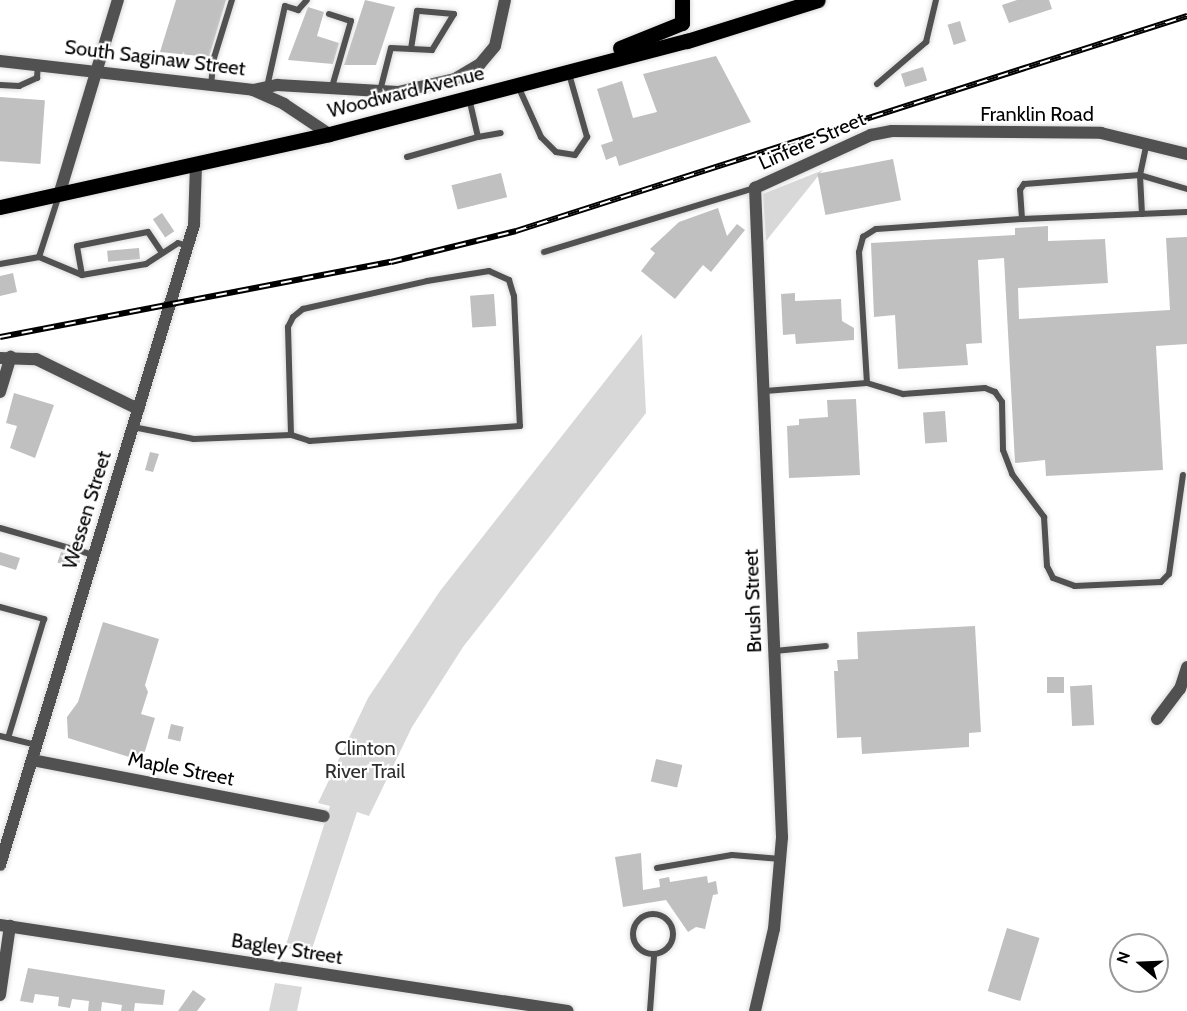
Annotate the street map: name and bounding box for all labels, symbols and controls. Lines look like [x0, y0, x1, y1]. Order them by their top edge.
street label: South Saginaw Street [63, 35, 247, 81]
street label: Woodward Avenue [325, 61, 487, 123]
street label: Franklin Road [980, 102, 1094, 126]
street label: Linfere Street [755, 107, 869, 175]
street label: Wessen Street [58, 448, 116, 572]
street label: Brush Street [739, 549, 767, 653]
park label: Clinton River Trail [325, 737, 405, 784]
street label: Maple Street [126, 747, 236, 791]
street label: Bagley Street [230, 928, 344, 970]
north arrow [1109, 933, 1169, 993]
text: N [1113, 949, 1134, 966]

